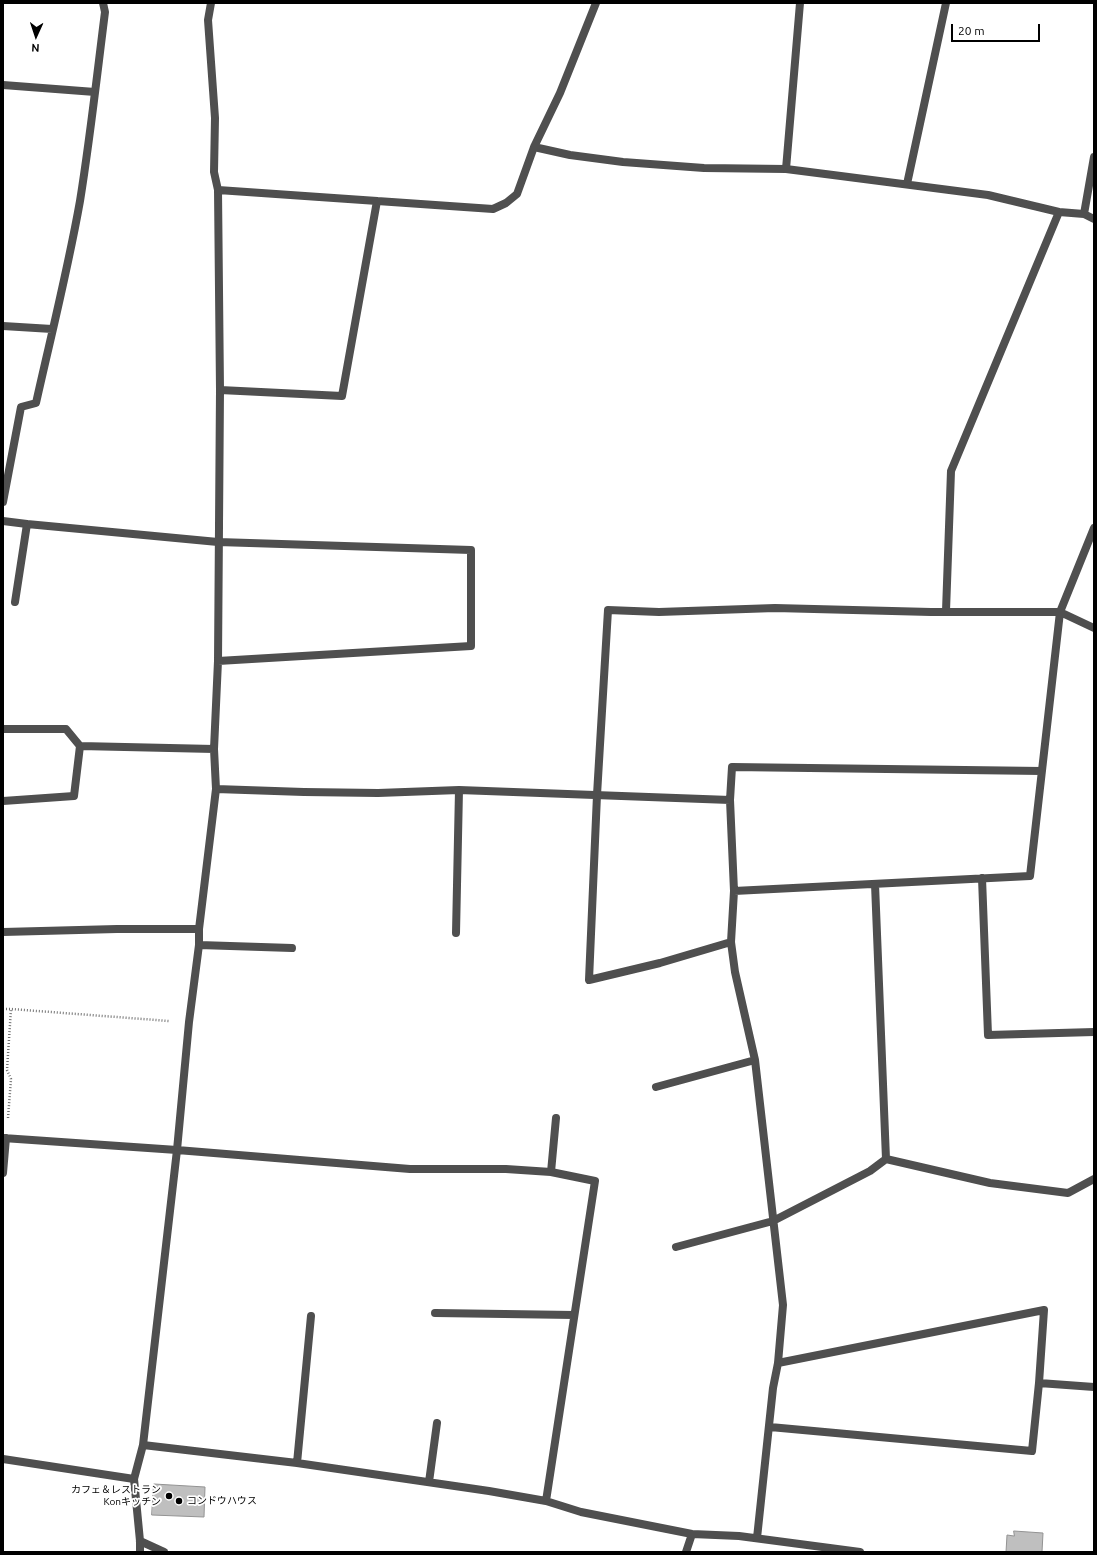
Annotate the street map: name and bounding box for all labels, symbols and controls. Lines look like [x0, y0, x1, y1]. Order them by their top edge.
north arrow [16, 16, 56, 56]
scale bar [953, 16, 1042, 42]
text: 20 m [958, 24, 985, 37]
text: N [31, 42, 40, 54]
place label: カフェ＆レストラン Konキッチン [71, 1484, 161, 1508]
marker: カフェ＆レストラン Konキッチン [164, 1491, 174, 1501]
place label: コンドウハウス [187, 1495, 257, 1507]
marker: コンドウハウス [174, 1496, 184, 1506]

